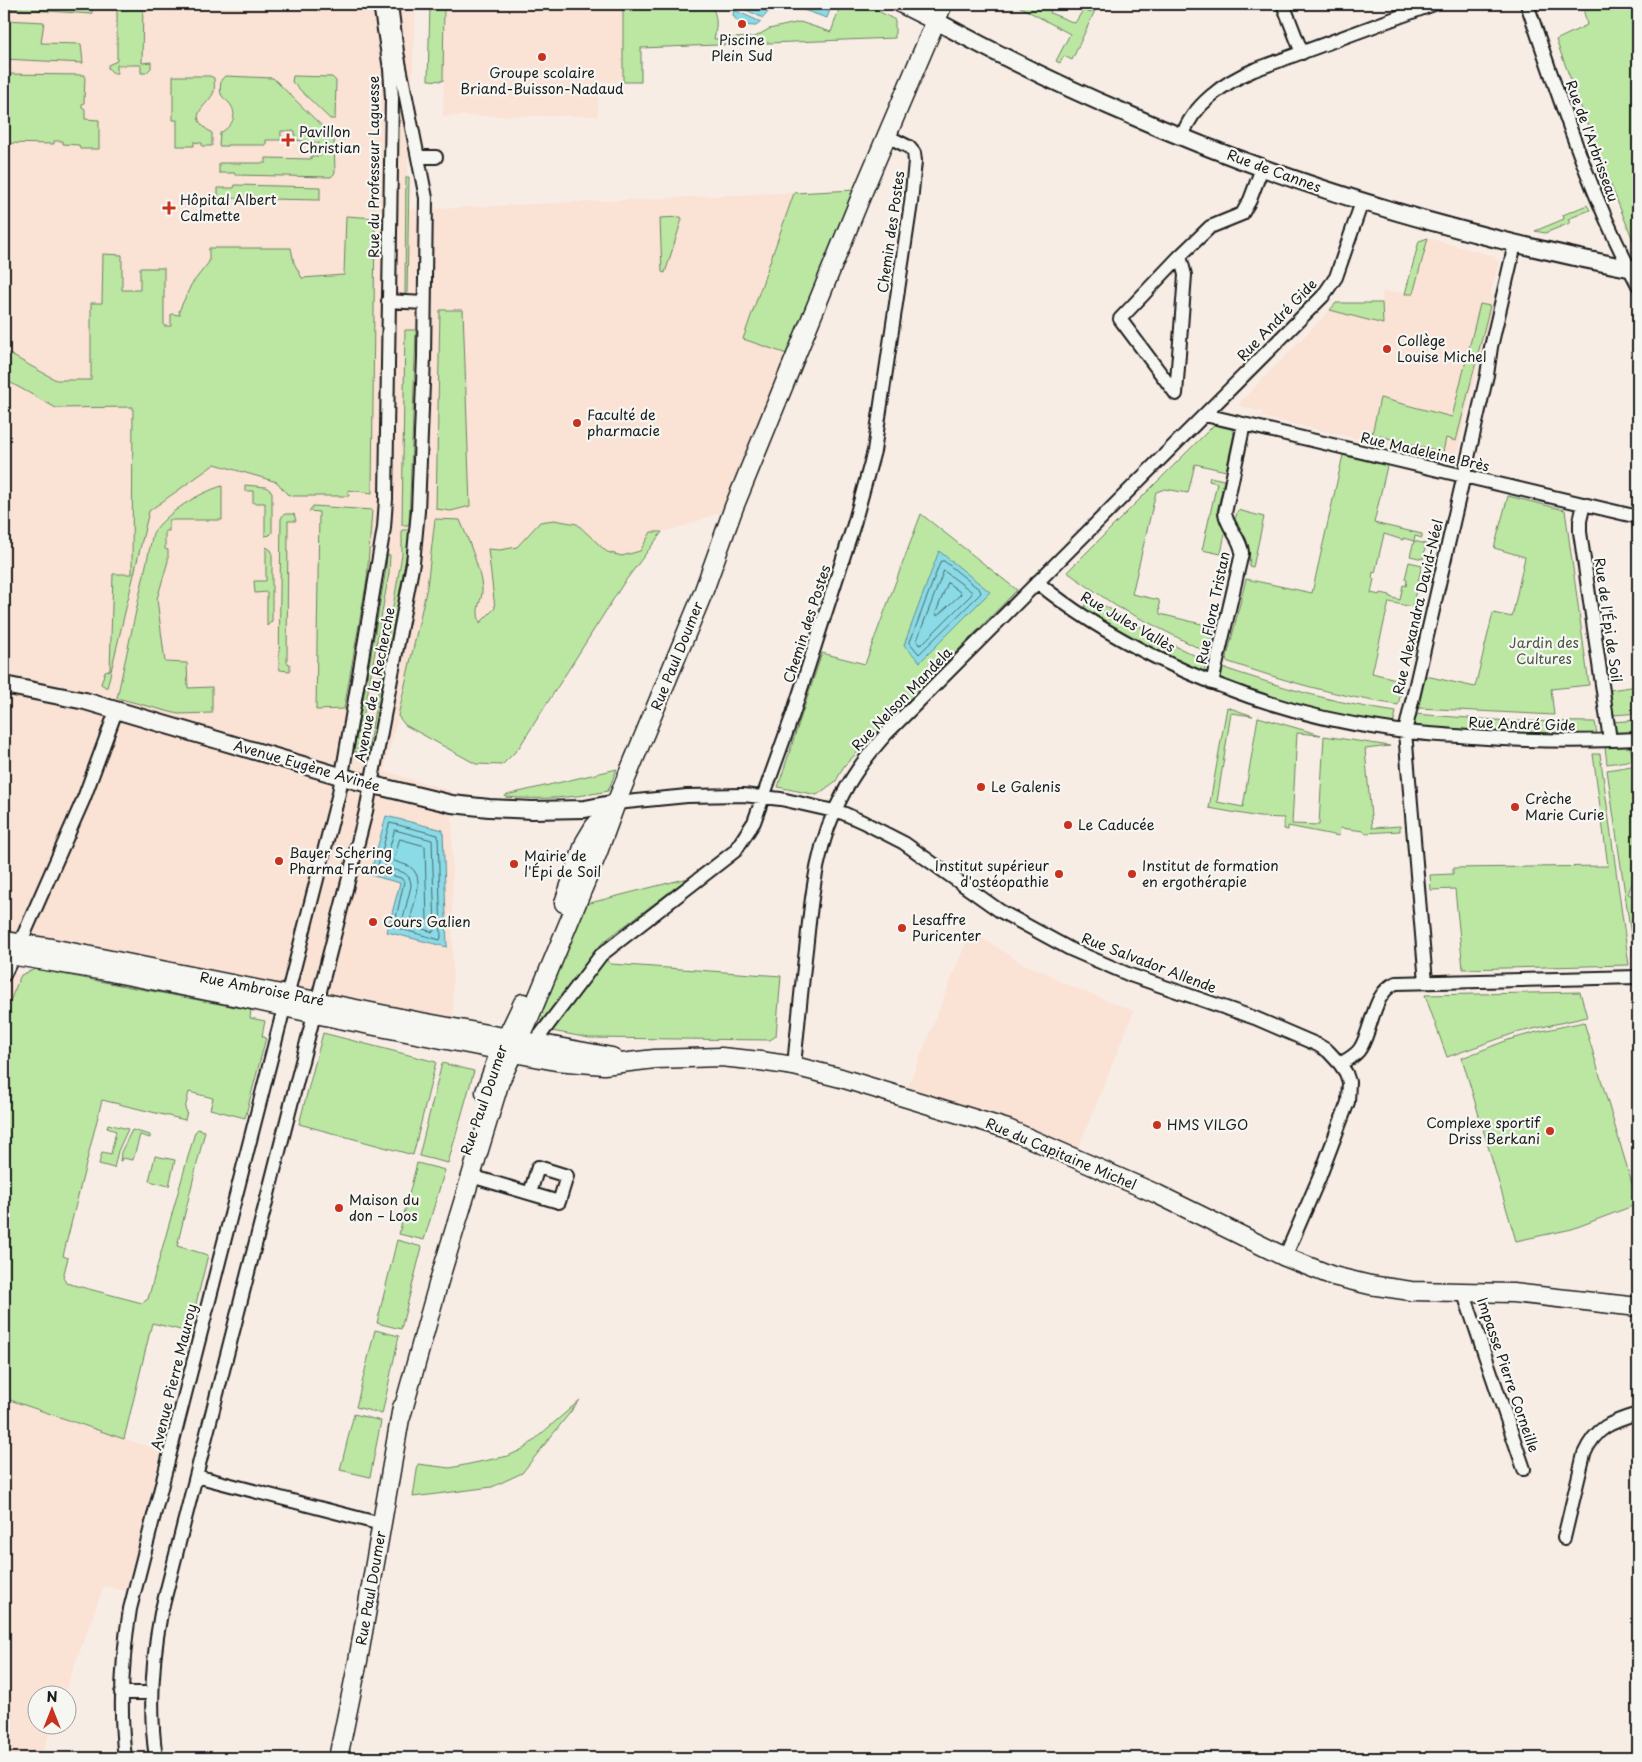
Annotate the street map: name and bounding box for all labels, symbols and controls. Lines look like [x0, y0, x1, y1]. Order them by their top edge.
marker: Piscine Plein Sud [736, 18, 748, 30]
place label: Piscine Plein Sud [711, 29, 773, 66]
marker: Groupe scolaire Briand-Buisson-Nadaud [536, 51, 548, 63]
place label: Groupe scolaire Briand-Buisson-Nadaud [460, 62, 624, 99]
street label: Rue du Professeur Laguesse [363, 76, 384, 258]
street label: Rue de l'Arbrisseau [1561, 77, 1624, 205]
place label: Pavillon Christian [299, 121, 360, 158]
marker: Pavillon Christian [281, 133, 295, 147]
street label: Rue de Cannes [1224, 144, 1324, 197]
street label: Chemin des Postes [872, 170, 909, 294]
place label: Hôpital Albert Calmette [180, 189, 277, 226]
marker: Hôpital Albert Calmette [162, 201, 176, 215]
street label: Rue André Gide [1232, 274, 1321, 365]
place label: Collège Louise Michel [1397, 330, 1486, 367]
marker: Collège Louise Michel [1381, 343, 1393, 355]
place label: Faculté de pharmacie [587, 404, 660, 441]
marker: Faculté de pharmacie [571, 417, 583, 429]
street label: Rue Madeleine Brès [1359, 426, 1492, 477]
street label: Rue Alexandra David-Néel [1387, 517, 1448, 697]
street label: Rue Flora Tristan [1190, 549, 1235, 666]
street label: Rue de l'Épi de Soil [1589, 556, 1628, 684]
street label: Chemin des Postes [778, 562, 836, 686]
street label: Rue Jules Vallès [1077, 586, 1179, 657]
street label: Rue Paul Doumer [645, 598, 708, 713]
street label: Avenue de la Recherche [349, 606, 400, 764]
park label: Jardin des Cultures [1509, 632, 1579, 669]
street label: Rue Nelson Mandela [847, 642, 957, 755]
street label: Rue André Gide [1468, 711, 1576, 736]
street label: Avenue Eugène Avinée [231, 735, 383, 797]
place label: Le Galenis [991, 776, 1061, 797]
marker: Le Galenis [975, 781, 987, 793]
place label: Crèche Marie Curie [1525, 788, 1604, 825]
marker: Crèche Marie Curie [1509, 801, 1521, 813]
place label: Le Caducée [1078, 814, 1155, 835]
marker: Le Caducée [1062, 819, 1074, 831]
place label: Bayer Schering Pharma France [289, 842, 393, 879]
place label: Mairie de l'Épi de Soil [524, 845, 601, 882]
marker: Bayer Schering Pharma France [273, 855, 285, 867]
place label: Institut supérieur d'ostéopathie [935, 855, 1049, 892]
place label: Institut de formation en ergothérapie [1142, 855, 1279, 892]
marker: Mairie de l'Épi de Soil [508, 858, 520, 870]
marker: Institut supérieur d'ostéopathie [1053, 868, 1065, 880]
marker: Institut de formation en ergothérapie [1126, 868, 1138, 880]
place label: Lesaffre Puricenter [912, 909, 982, 946]
place label: Cours Galien [383, 911, 471, 932]
marker: Cours Galien [367, 916, 379, 928]
marker: Lesaffre Puricenter [896, 922, 908, 934]
street label: Rue Salvador Allende [1079, 927, 1220, 998]
street label: Rue Ambroise Paré [198, 966, 326, 1011]
street label: Rue Paul Doumer [455, 1041, 512, 1158]
street label: Rue du Capitaine Michel [983, 1112, 1140, 1195]
place label: Complexe sportif Driss Berkani [1426, 1112, 1541, 1149]
place label: HMS VILGO [1167, 1114, 1248, 1135]
marker: HMS VILGO [1151, 1119, 1163, 1131]
marker: Complexe sportif Driss Berkani [1544, 1125, 1556, 1137]
place label: Maison du don – Loos [349, 1189, 419, 1226]
marker: Maison du don – Loos [333, 1202, 345, 1214]
street label: Impasse Pierre Corneille [1472, 1294, 1545, 1456]
street label: Avenue Pierre Mauroy [145, 1302, 202, 1452]
street label: Rue Paul Doumer [350, 1529, 391, 1647]
north arrow [28, 1684, 78, 1734]
text: N [46, 1686, 58, 1707]

